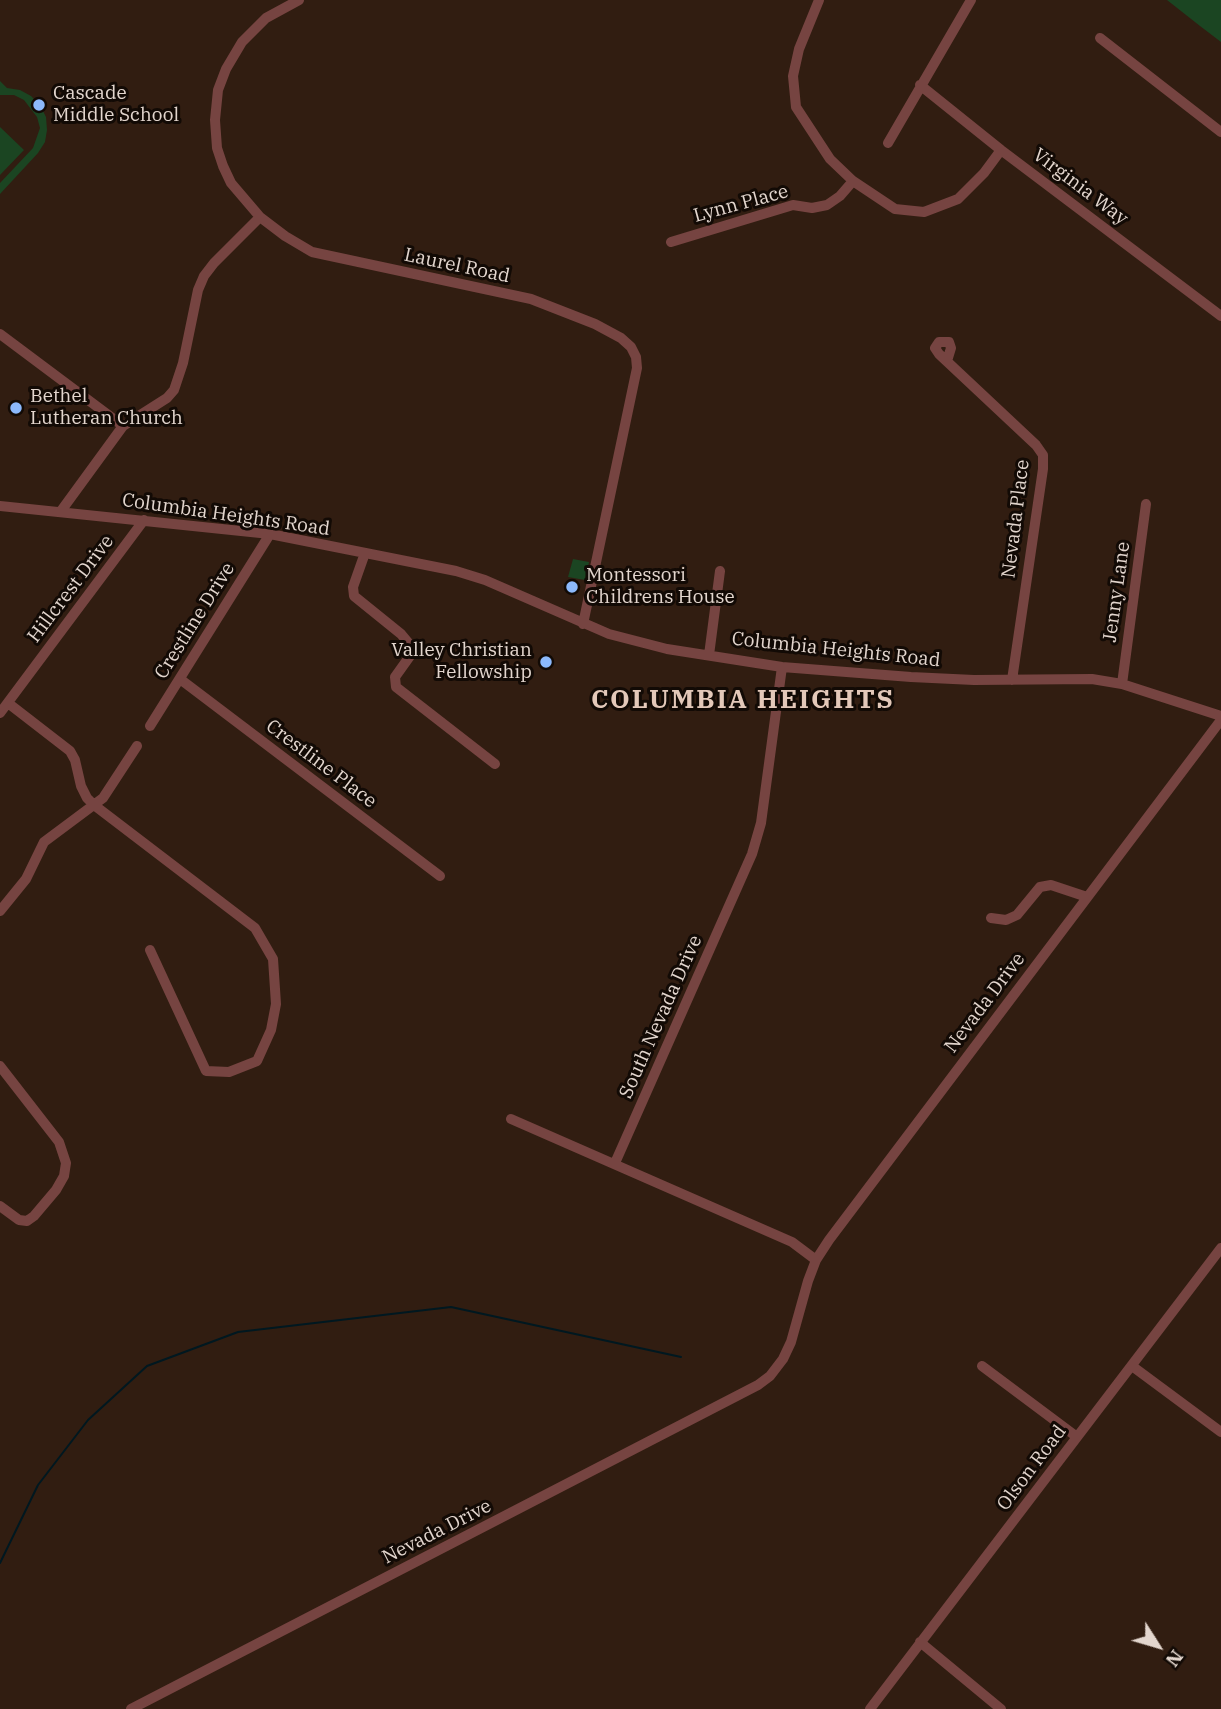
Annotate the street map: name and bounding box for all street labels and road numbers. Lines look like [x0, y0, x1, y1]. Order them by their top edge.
street label: Virginia Way [1028, 144, 1132, 230]
street label: Lynn Place [691, 180, 791, 228]
street label: Laurel Road [402, 244, 512, 288]
street label: Nevada Place [997, 458, 1035, 580]
street label: Columbia Heights Road [121, 489, 331, 541]
street label: Hillcrest Drive [23, 531, 119, 647]
street label: Jenny Lane [1099, 540, 1135, 644]
street label: Crestline Drive [150, 559, 240, 683]
street label: Columbia Heights Road [731, 628, 941, 672]
street label: Crestline Place [261, 715, 381, 813]
street label: South Nevada Drive [615, 932, 707, 1102]
street label: Nevada Drive [940, 948, 1030, 1058]
street label: Olson Road [992, 1421, 1072, 1515]
street label: Nevada Drive [379, 1495, 495, 1569]

